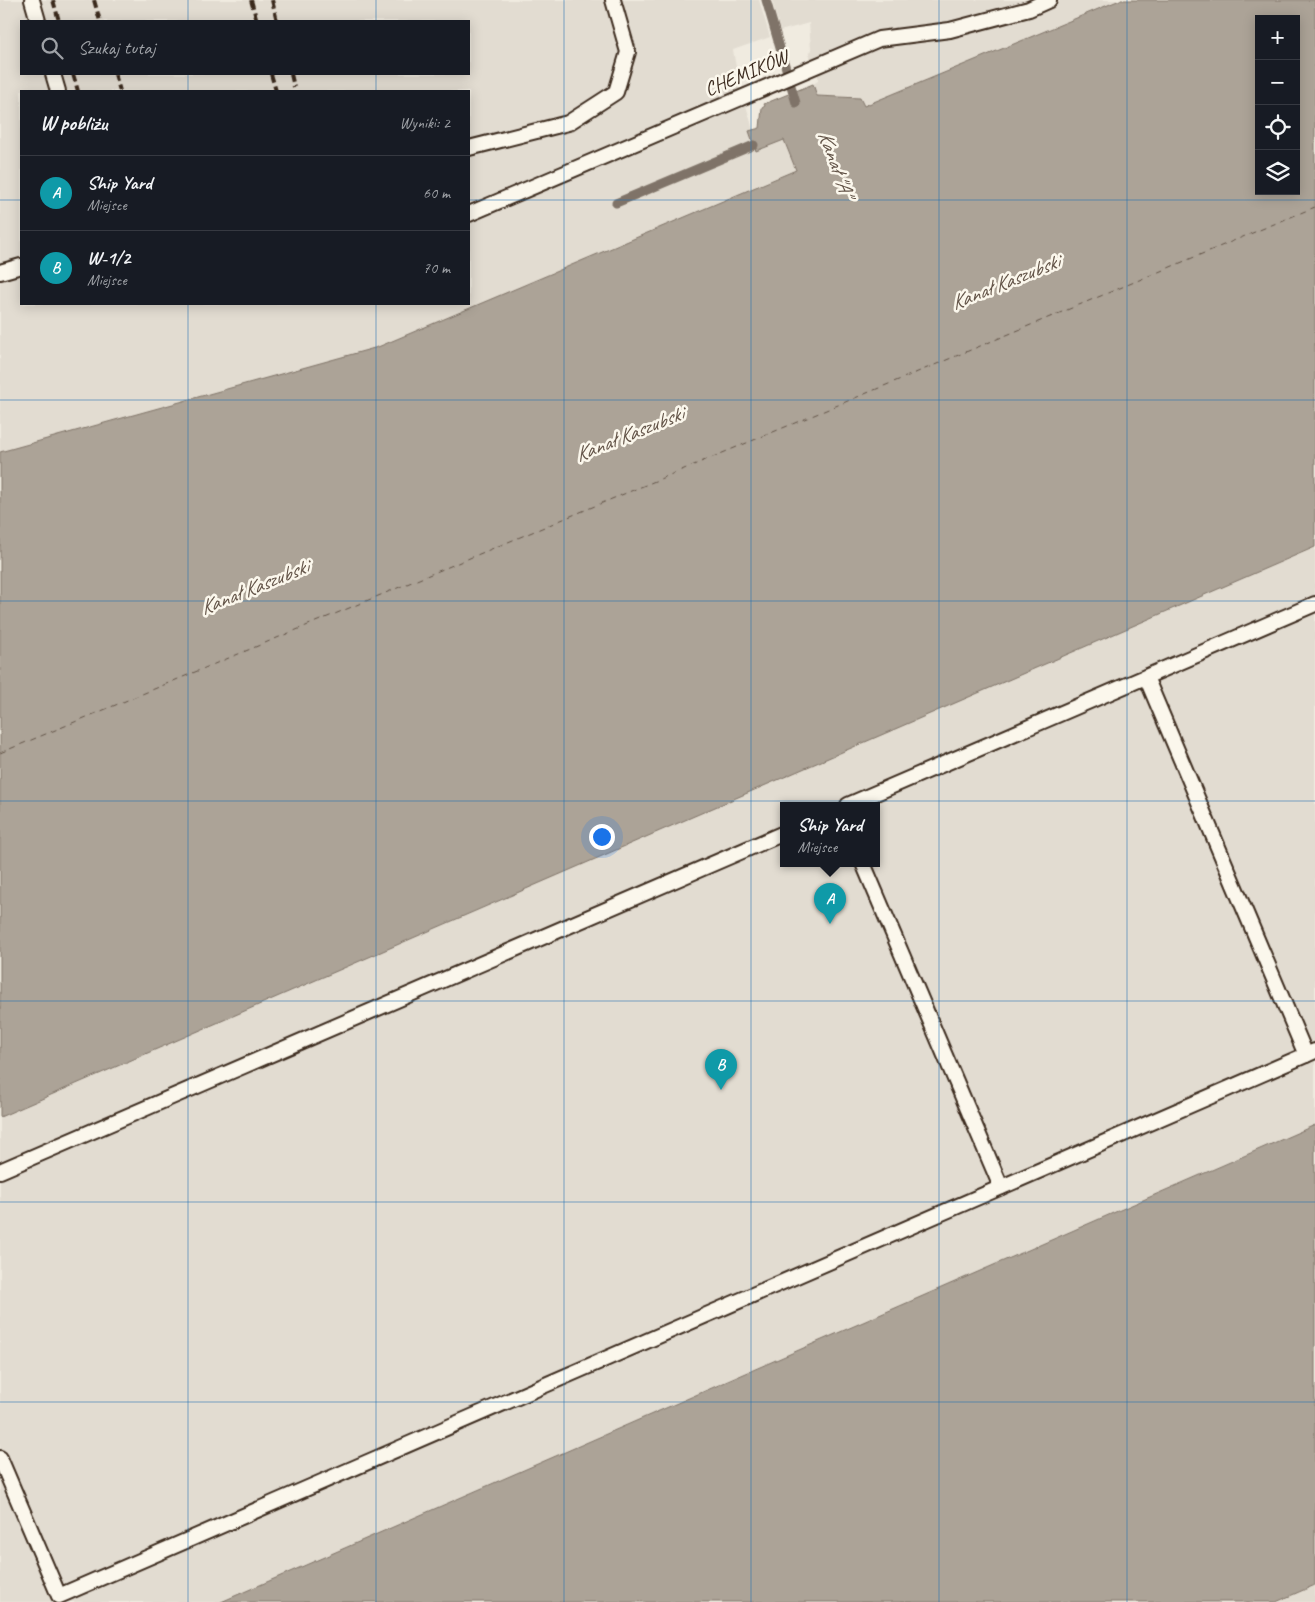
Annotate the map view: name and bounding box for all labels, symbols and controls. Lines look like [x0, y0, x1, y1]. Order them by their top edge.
map controls [1255, 15, 1300, 195]
button: + [1255, 15, 1300, 60]
search box [20, 20, 470, 75]
icon: search [38, 34, 66, 62]
text: Szukaj tutaj [78, 36, 155, 60]
street label: CHEMIKÓW [701, 43, 795, 102]
button: − [1255, 60, 1300, 105]
button: locate [1255, 105, 1300, 150]
text: W pobliżu [40, 110, 107, 136]
text: Wyniki: 2 [399, 113, 450, 133]
water label: Kanał "A" [812, 127, 862, 206]
button: layers [1255, 150, 1300, 195]
text: Ship Yard [87, 171, 152, 195]
text: A [52, 183, 60, 203]
text: 60 m [423, 183, 450, 203]
text: Miejsce [87, 195, 127, 215]
text: W-1/2 [87, 246, 130, 270]
water label: Kanał Kaszubski [947, 247, 1068, 316]
text: B [52, 258, 60, 278]
text: 70 m [423, 258, 450, 278]
text: Miejsce [87, 270, 127, 290]
water label: Kanał Kaszubski [571, 399, 692, 468]
water label: Kanał Kaszubski [196, 552, 317, 621]
popup [780, 802, 880, 867]
text: Ship Yard [798, 813, 862, 837]
your location [589, 824, 615, 850]
text: Miejsce [798, 837, 837, 857]
pin: A [814, 883, 846, 924]
pin: B [705, 1049, 737, 1090]

